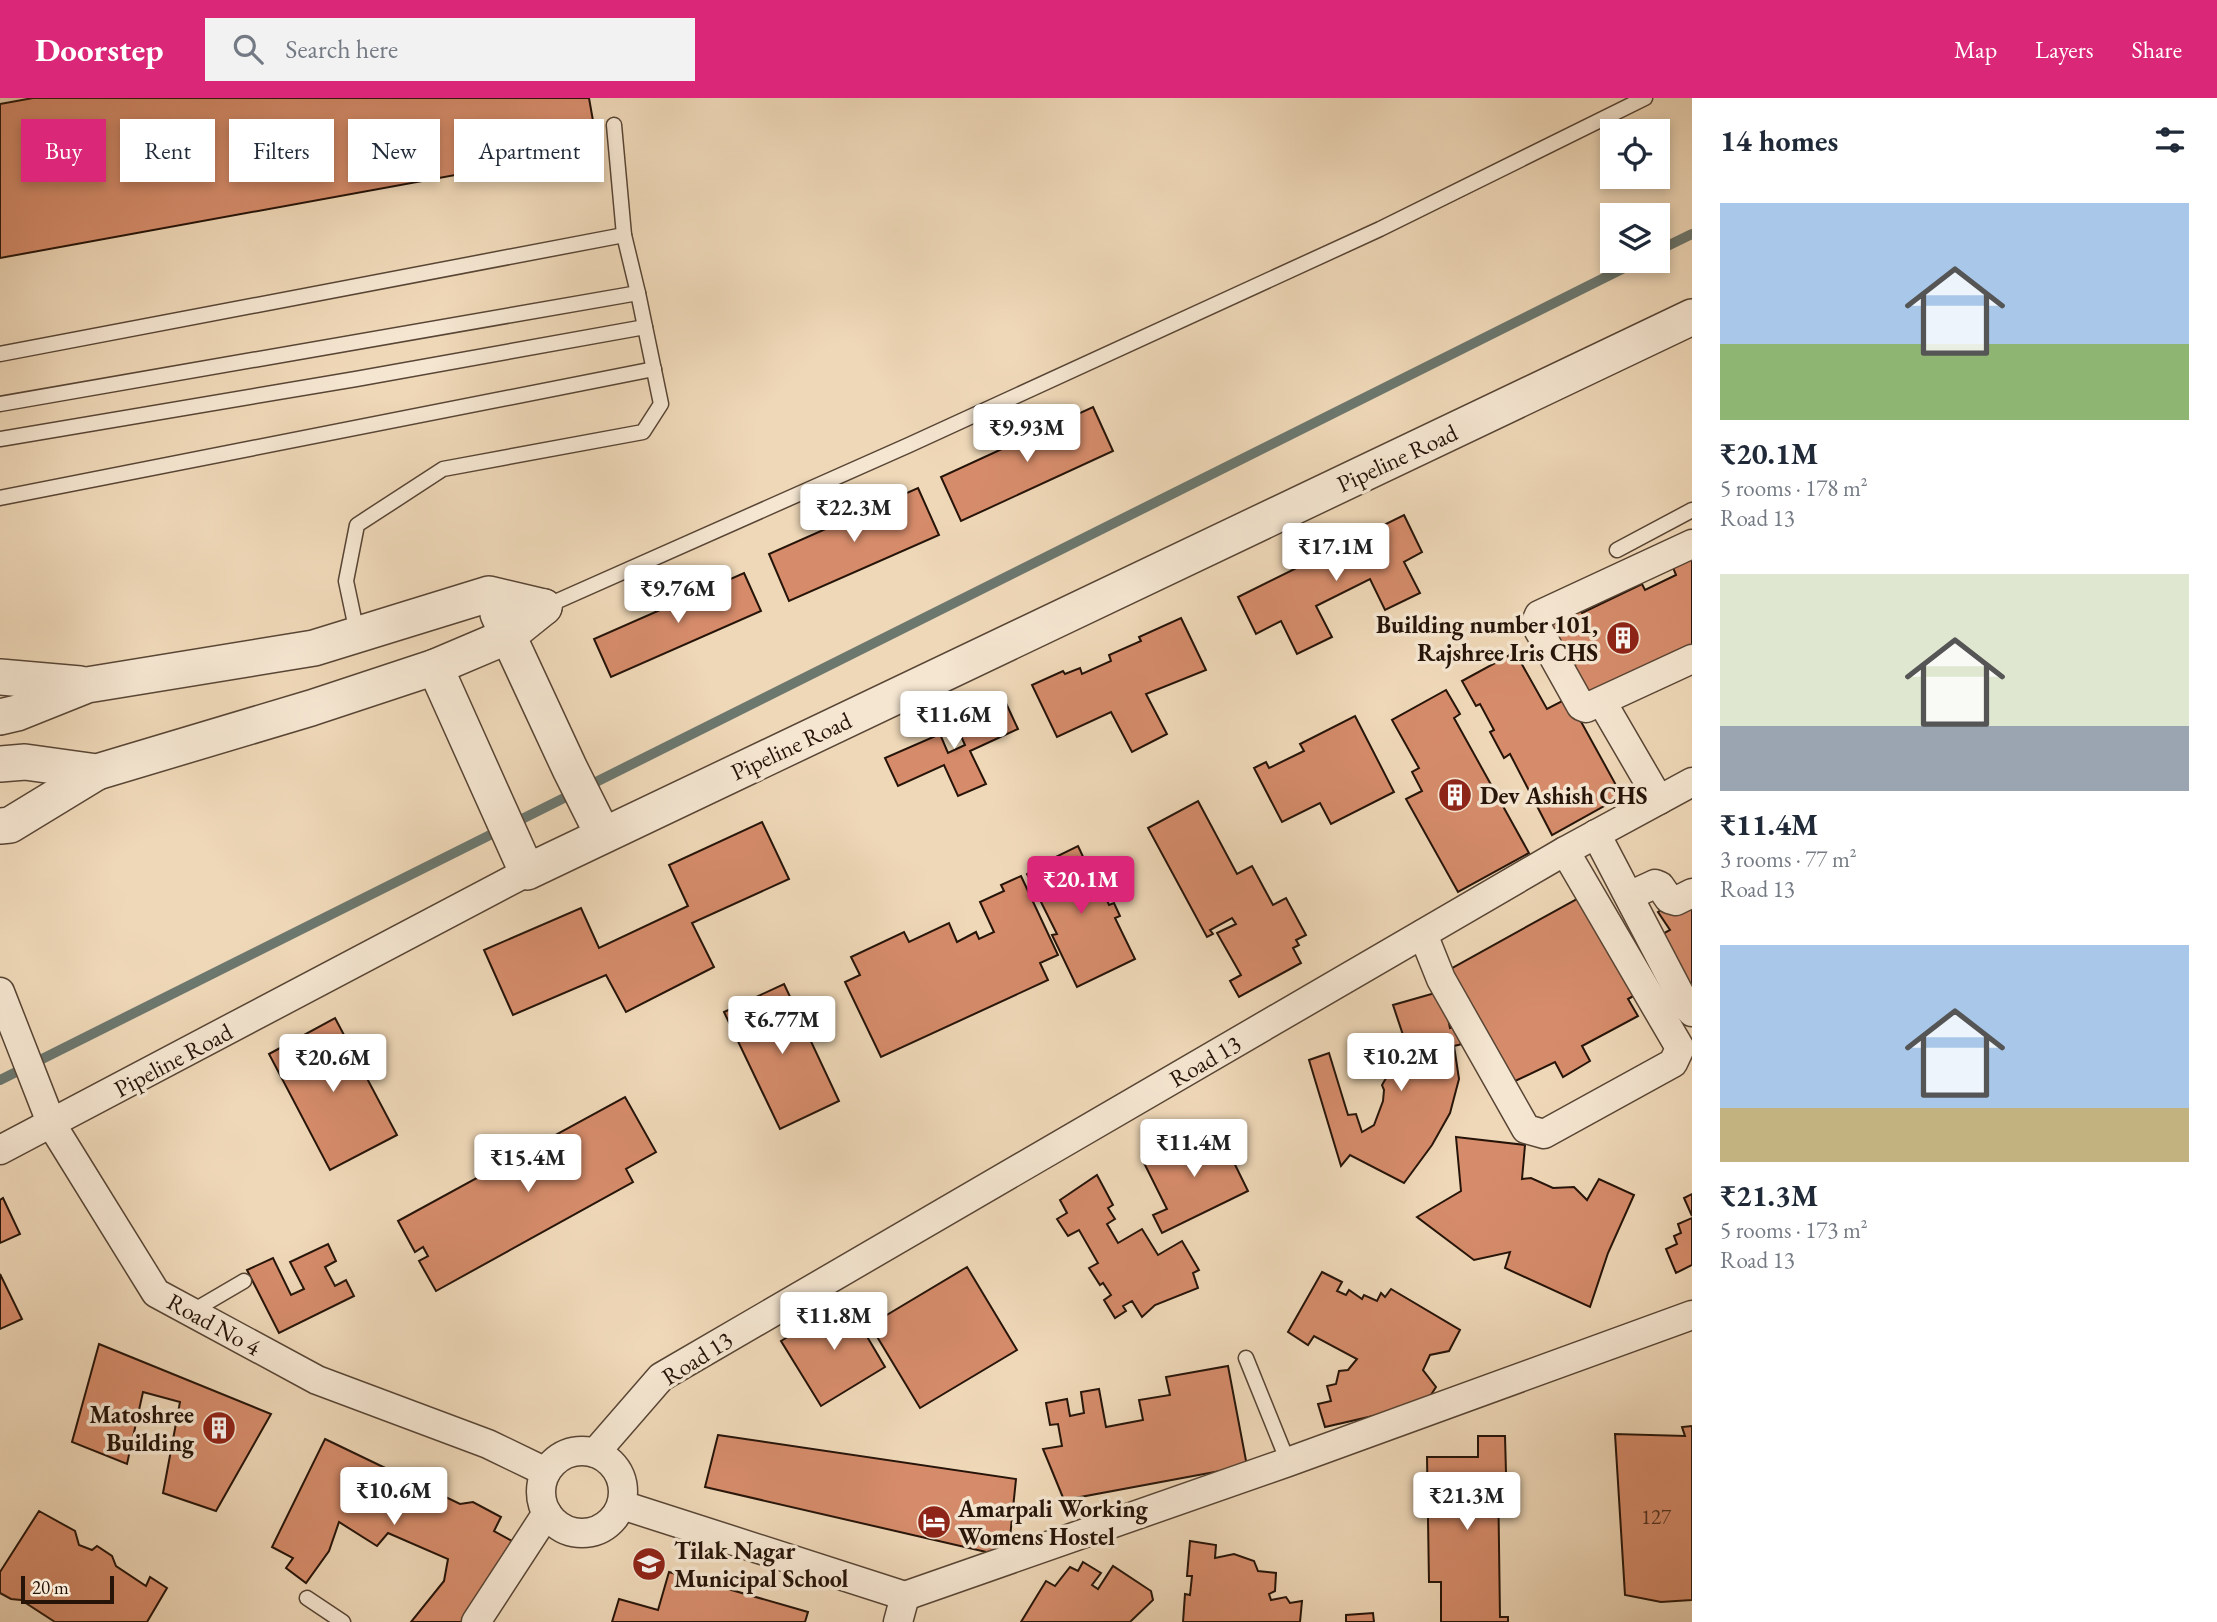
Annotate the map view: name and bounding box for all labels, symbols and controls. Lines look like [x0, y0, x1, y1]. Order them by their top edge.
search box [205, 18, 695, 81]
text: Doorstep [35, 28, 163, 71]
icon: search [229, 30, 267, 68]
text: Search here [285, 32, 398, 66]
text: Map [1954, 34, 1997, 65]
text: Layers [2035, 34, 2094, 65]
text: Share [2132, 34, 2182, 65]
chip: Buy [21, 119, 106, 182]
chip: Rent [120, 119, 215, 182]
chip: Filters [229, 119, 334, 182]
chip: New [348, 119, 440, 182]
chip: Apartment [454, 119, 604, 182]
map controls [1600, 119, 1670, 273]
button: locate [1600, 119, 1670, 189]
text: 14 homes [1720, 121, 1838, 160]
icon: filters [2151, 121, 2189, 159]
button: layers [1600, 203, 1670, 273]
icon: home [1892, 248, 2018, 374]
pin: ₹9.93M [970, 404, 1084, 464]
text: ₹9.93M [989, 412, 1065, 442]
street label: Pipeline Road [1332, 416, 1463, 499]
text: ₹20.1M [1720, 434, 1818, 473]
text: 5 rooms · 178 m² [1720, 473, 1868, 503]
pin: ₹22.3M [797, 484, 911, 544]
text: ₹22.3M [816, 492, 892, 522]
text: Road 13 [1720, 503, 1795, 533]
pin: ₹17.1M [1279, 524, 1393, 583]
text: ₹17.1M [1298, 531, 1374, 561]
pin: ₹9.76M [621, 566, 735, 625]
text: ₹9.76M [640, 573, 716, 603]
place label: Building number 101, Rajshree Iris CHS [1376, 609, 1598, 669]
building icon: Building number 101, Rajshree Iris CHS [1604, 619, 1642, 657]
icon: home [1892, 619, 2018, 745]
pin: ₹11.6M [897, 692, 1011, 751]
text: ₹11.6M [916, 699, 992, 729]
street label: Pipeline Road [726, 704, 857, 787]
building icon: Dev Ashish CHS [1436, 776, 1474, 814]
place label: Dev Ashish CHS [1480, 780, 1648, 811]
text: ₹11.4M [1720, 805, 1818, 844]
text: 3 rooms · 77 m² [1720, 844, 1857, 874]
pin: ₹20.1M [1024, 856, 1138, 916]
text: ₹20.1M [1043, 864, 1119, 894]
text: Road 13 [1720, 874, 1795, 904]
icon: home [1892, 990, 2018, 1116]
pin: ₹6.77M [725, 996, 839, 1056]
text: ₹6.77M [744, 1004, 820, 1034]
street label: Pipeline Road [108, 1015, 238, 1104]
street label: Road 13 [1163, 1028, 1247, 1094]
pin: ₹20.6M [276, 1034, 390, 1094]
pin: ₹10.2M [1344, 1034, 1458, 1093]
text: ₹10.2M [1363, 1041, 1439, 1071]
text: ₹20.6M [295, 1042, 371, 1072]
pin: ₹11.4M [1137, 1119, 1251, 1179]
text: ₹11.4M [1156, 1127, 1232, 1157]
pin: ₹15.4M [471, 1134, 585, 1194]
text: ₹15.4M [490, 1142, 566, 1172]
text: ₹21.3M [1720, 1176, 1818, 1215]
text: 5 rooms · 173 m² [1720, 1215, 1868, 1245]
text: Road 13 [1720, 1245, 1795, 1275]
street label: Road No 4 [162, 1286, 267, 1363]
pin: ₹11.8M [777, 1292, 891, 1352]
text: ₹11.8M [796, 1300, 872, 1330]
street label: Road 13 [656, 1324, 738, 1392]
place label: Matoshree Building [89, 1399, 195, 1459]
building icon: Matoshree Building [200, 1409, 238, 1447]
pin: ₹10.6M [337, 1468, 451, 1527]
pin: ₹21.3M [1410, 1472, 1524, 1532]
text: ₹10.6M [356, 1475, 432, 1505]
text: ₹21.3M [1429, 1480, 1505, 1510]
place label: Amarpali Working Womens Hostel [957, 1493, 1149, 1552]
hotel icon: Amarpali Working Womens Hostel [915, 1503, 953, 1541]
house number: 127 [1641, 1503, 1672, 1530]
place label: Tilak Nagar Municipal School [674, 1535, 848, 1594]
school or university icon: Tilak Nagar Municipal School [630, 1545, 668, 1583]
scale bar [21, 1573, 114, 1605]
text: 20 m [32, 1575, 69, 1600]

